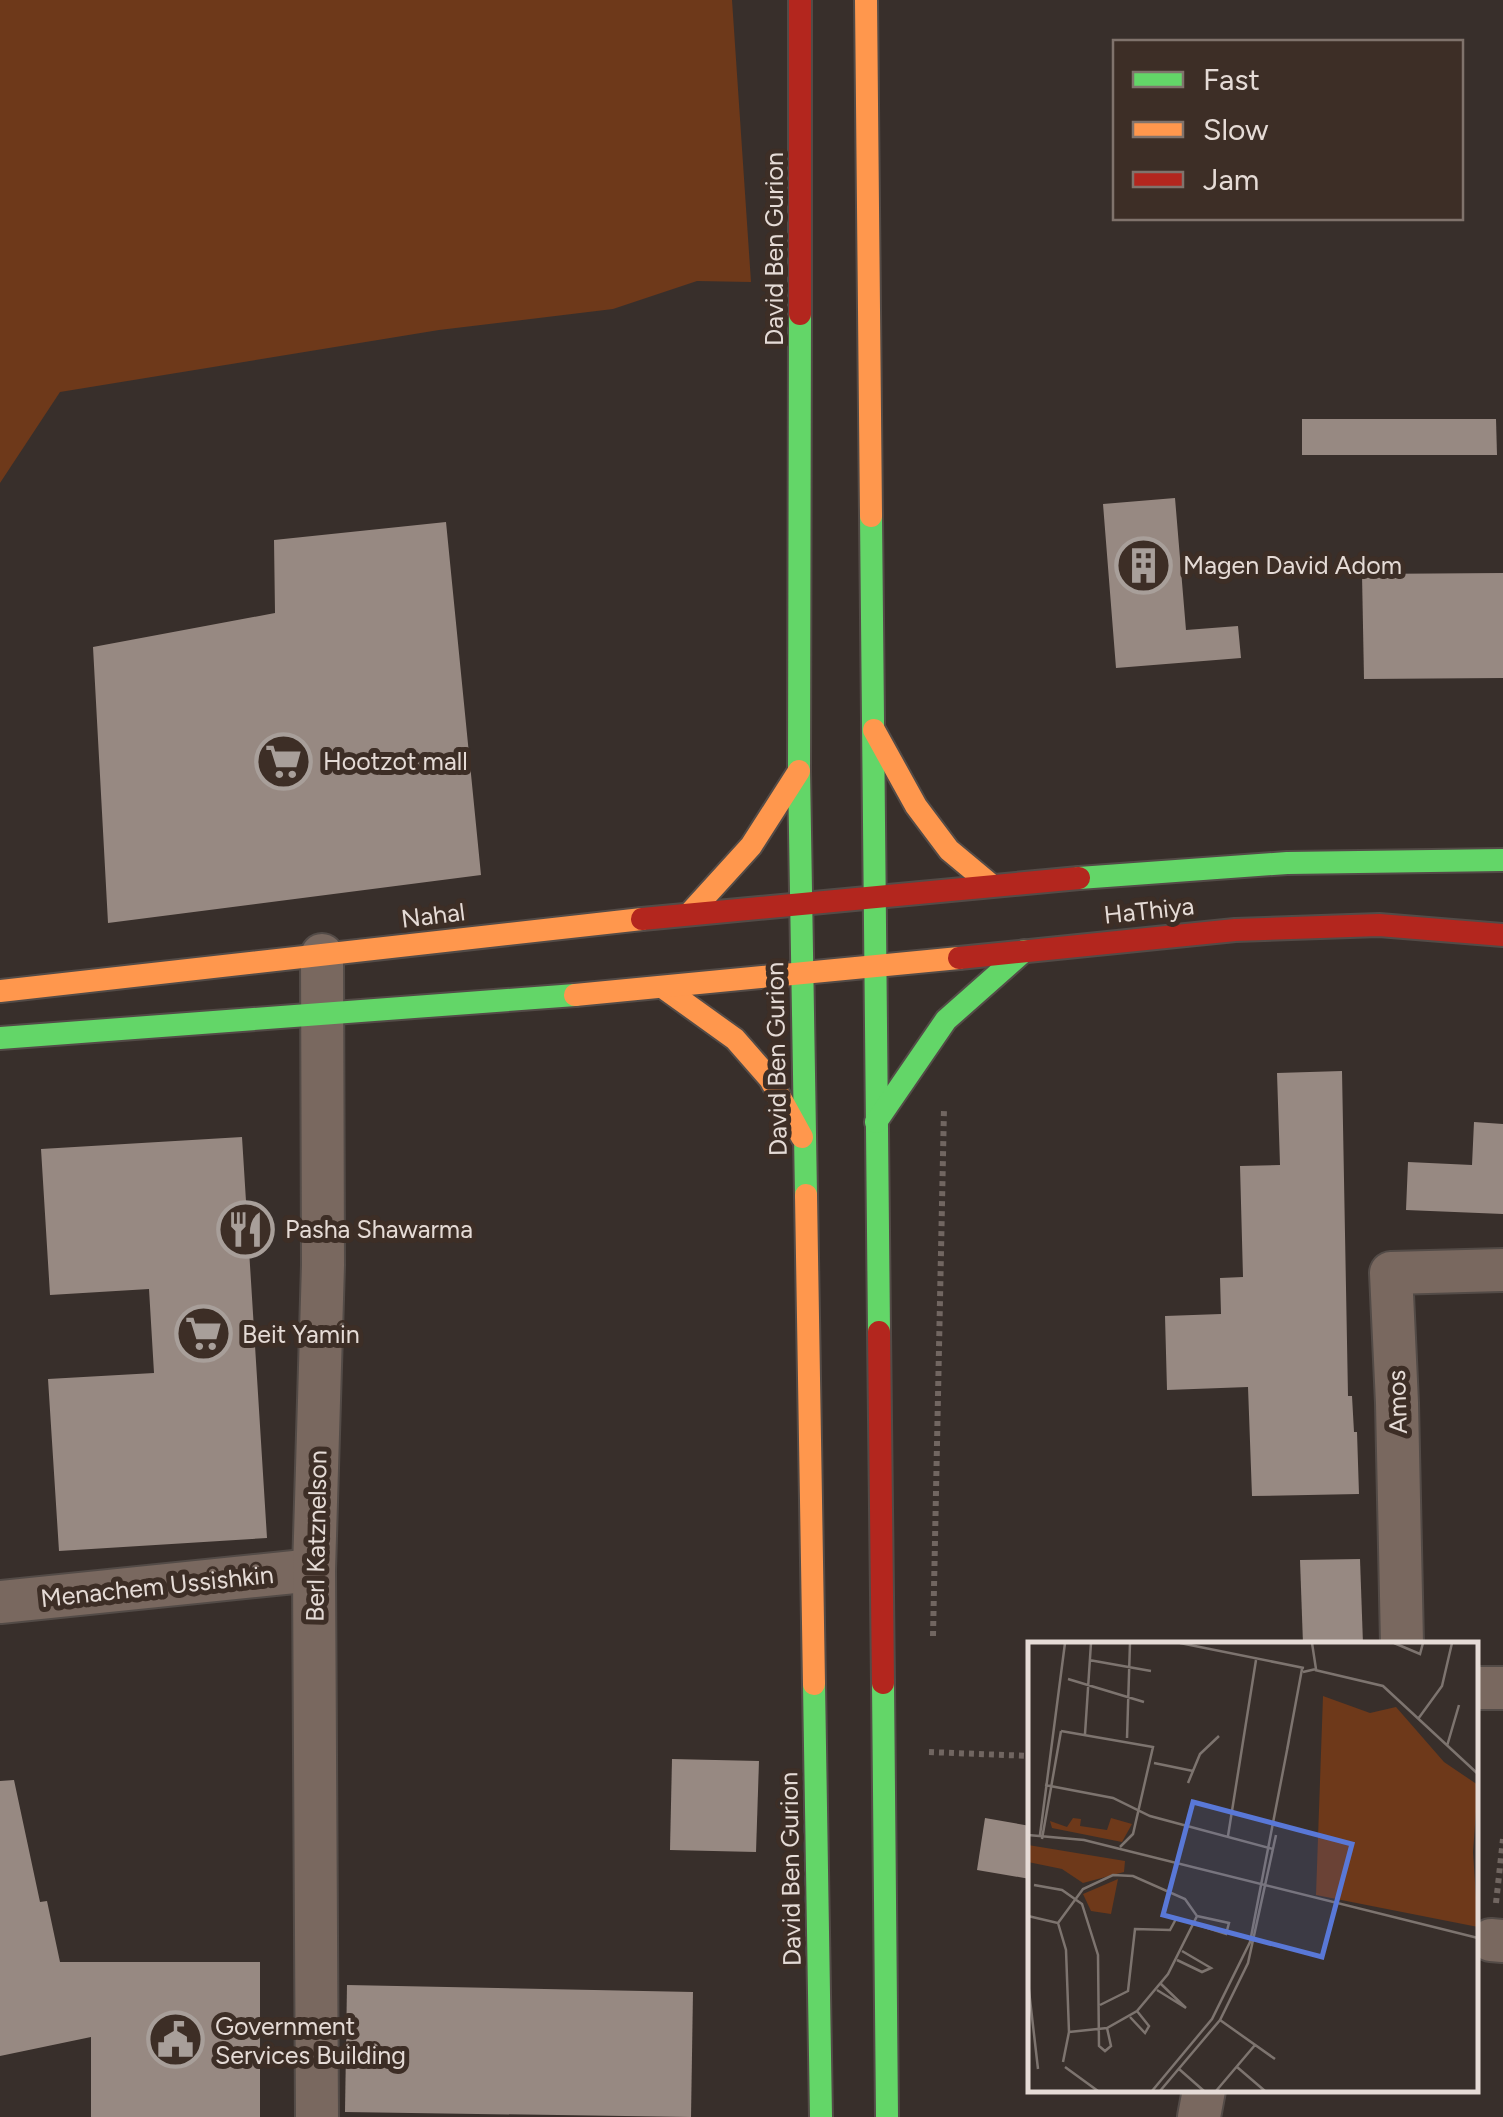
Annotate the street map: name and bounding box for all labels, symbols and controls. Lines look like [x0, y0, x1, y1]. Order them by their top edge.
legend [1113, 40, 1463, 220]
text: Fast [1203, 61, 1260, 98]
text: Slow [1203, 111, 1269, 148]
street label: David Ben Gurion [759, 152, 789, 346]
text: Jam [1203, 161, 1259, 198]
building icon: Magen David Adom [1114, 535, 1174, 595]
place label: Magen David Adom [1183, 550, 1402, 580]
supermarket icon: Hootzot mall [254, 731, 314, 791]
place label: Hootzot mall [323, 746, 468, 776]
street label: HaThiya [1102, 890, 1196, 930]
street label: Nahal [399, 896, 467, 934]
street label: David Ben Gurion [759, 962, 793, 1156]
restaurant icon: Pasha Shawarma [216, 1199, 276, 1259]
place label: Pasha Shawarma [285, 1214, 473, 1244]
supermarket icon: Beit Yamin [173, 1304, 233, 1364]
place label: Beit Yamin [242, 1319, 360, 1349]
street label: Amos [1381, 1369, 1413, 1435]
street label: Berl Katznelson [300, 1450, 332, 1622]
street label: Menachem Ussishkin [39, 1559, 275, 1613]
inset map [1028, 1642, 1478, 2092]
street label: David Ben Gurion [773, 1772, 807, 1966]
public building icon: Government Services Building [146, 2010, 206, 2070]
place label: Government Services Building [215, 2011, 406, 2070]

